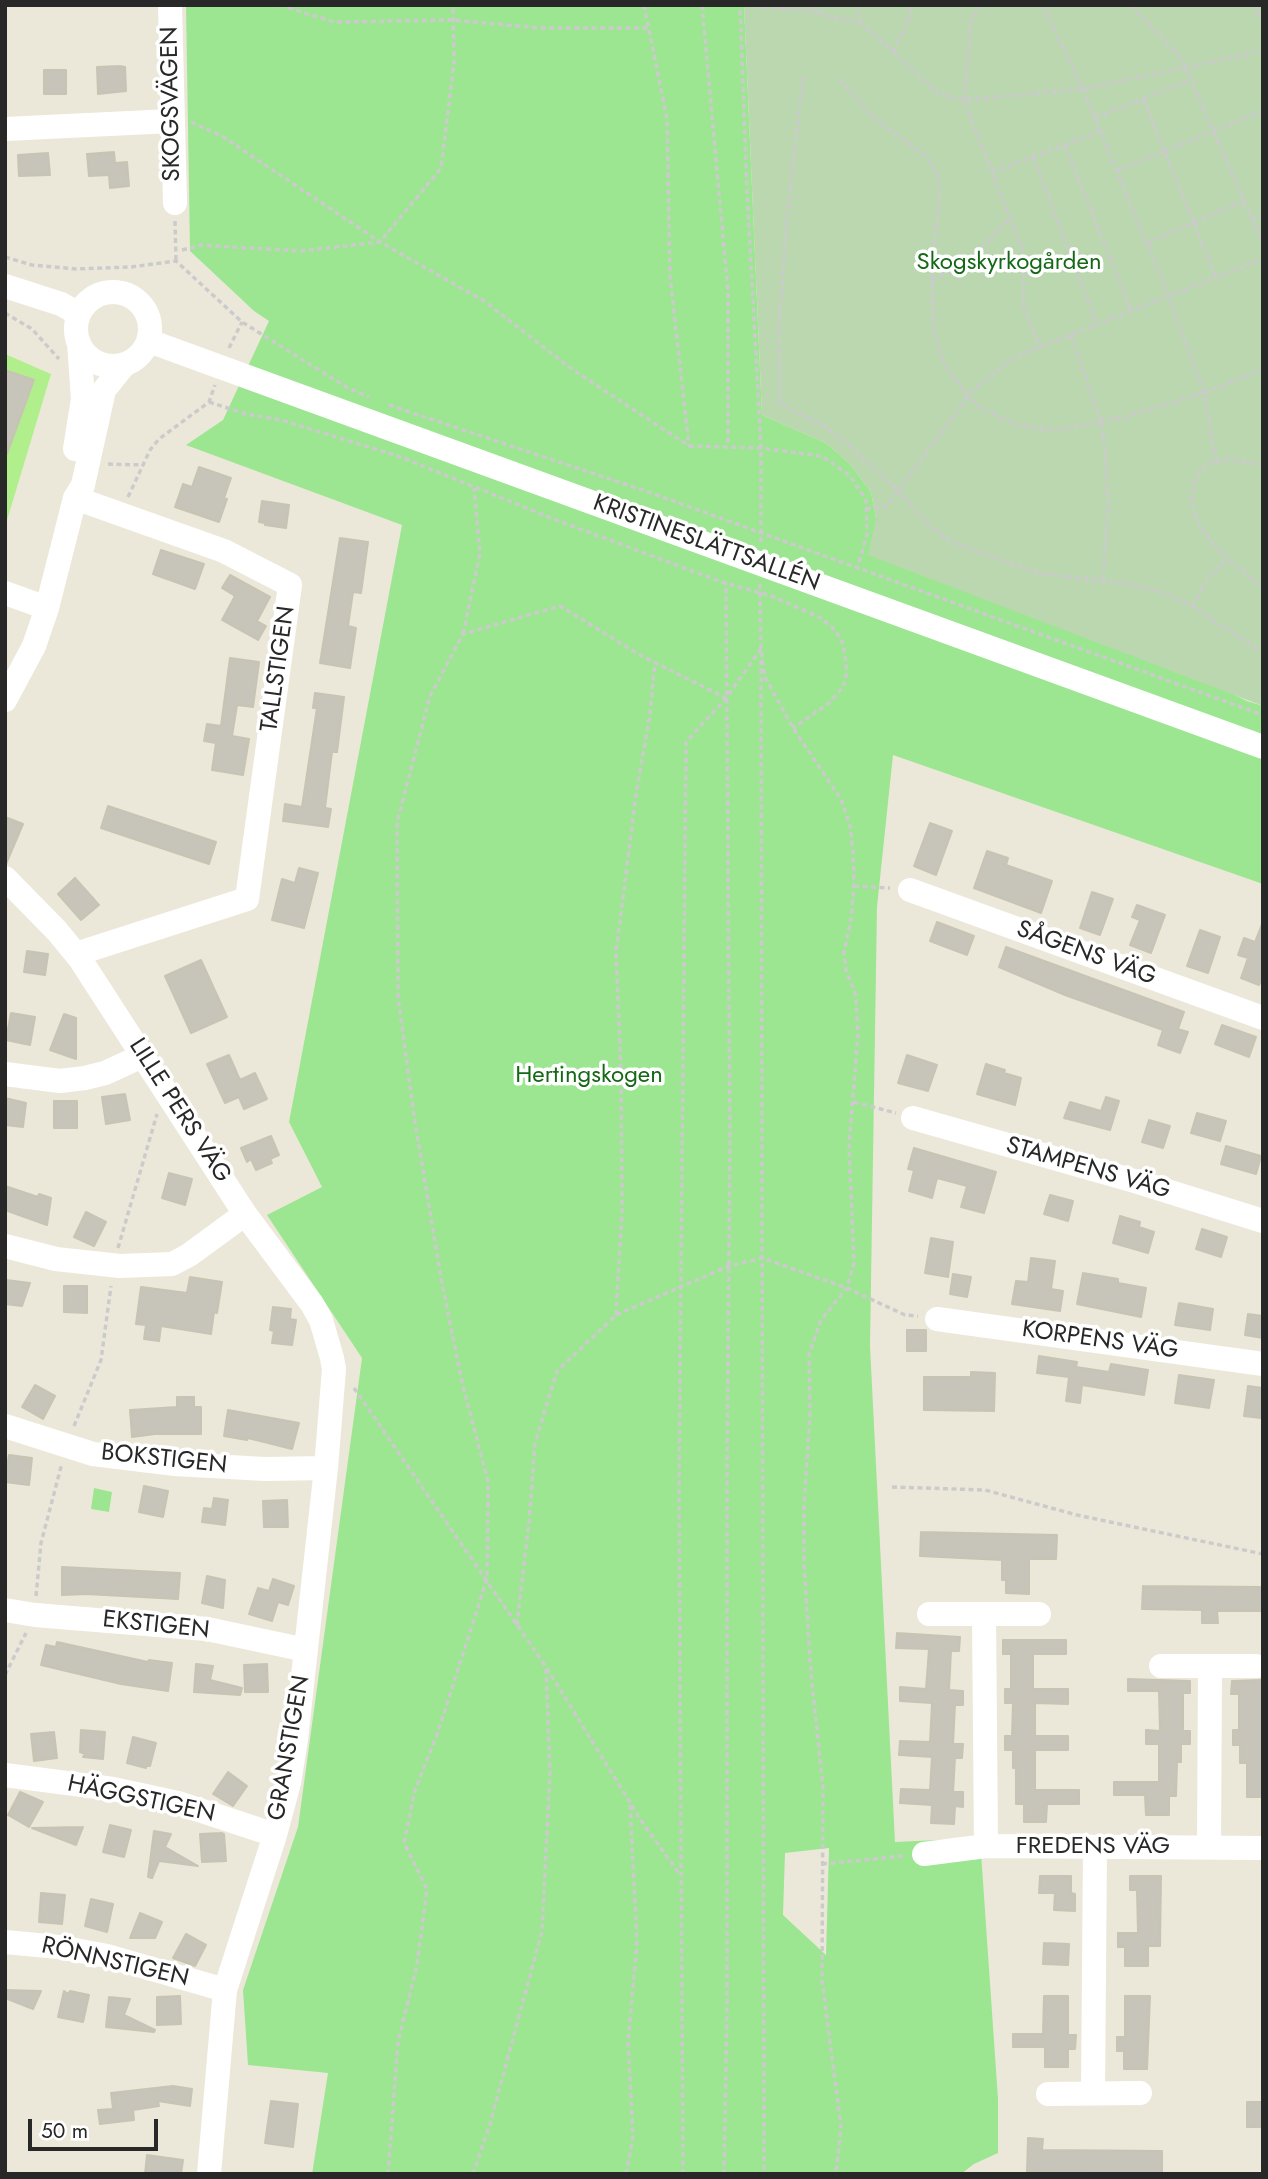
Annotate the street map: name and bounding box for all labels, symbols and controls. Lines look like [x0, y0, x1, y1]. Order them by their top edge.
street label: SKOGSVÄGEN [156, 26, 188, 182]
park label: Skogskyrkogården [916, 249, 1102, 277]
street label: KRISTINESLÄTTSALLÉN [589, 490, 823, 598]
street label: TALLSTIGEN [256, 604, 302, 734]
street label: SÅGENS VÄG [1012, 915, 1160, 993]
street label: LILLE PERS VÄG [122, 1034, 236, 1188]
park label: Hertingskogen [515, 1062, 663, 1090]
street label: STAMPENS VÄG [1002, 1132, 1174, 1206]
street label: KORPENS VÄG [1020, 1316, 1180, 1366]
street label: BOKSTIGEN [100, 1439, 228, 1481]
street label: EKSTIGEN [101, 1606, 211, 1646]
street label: GRANSTIGEN [263, 1673, 317, 1823]
street label: HÄGGSTIGEN [65, 1770, 217, 1830]
street label: FREDENS VÄG [1016, 1833, 1170, 1861]
street label: RÖNNSTIGEN [39, 1932, 191, 1994]
scale bar [32, 2106, 161, 2150]
text: 50 m [41, 2116, 88, 2146]

